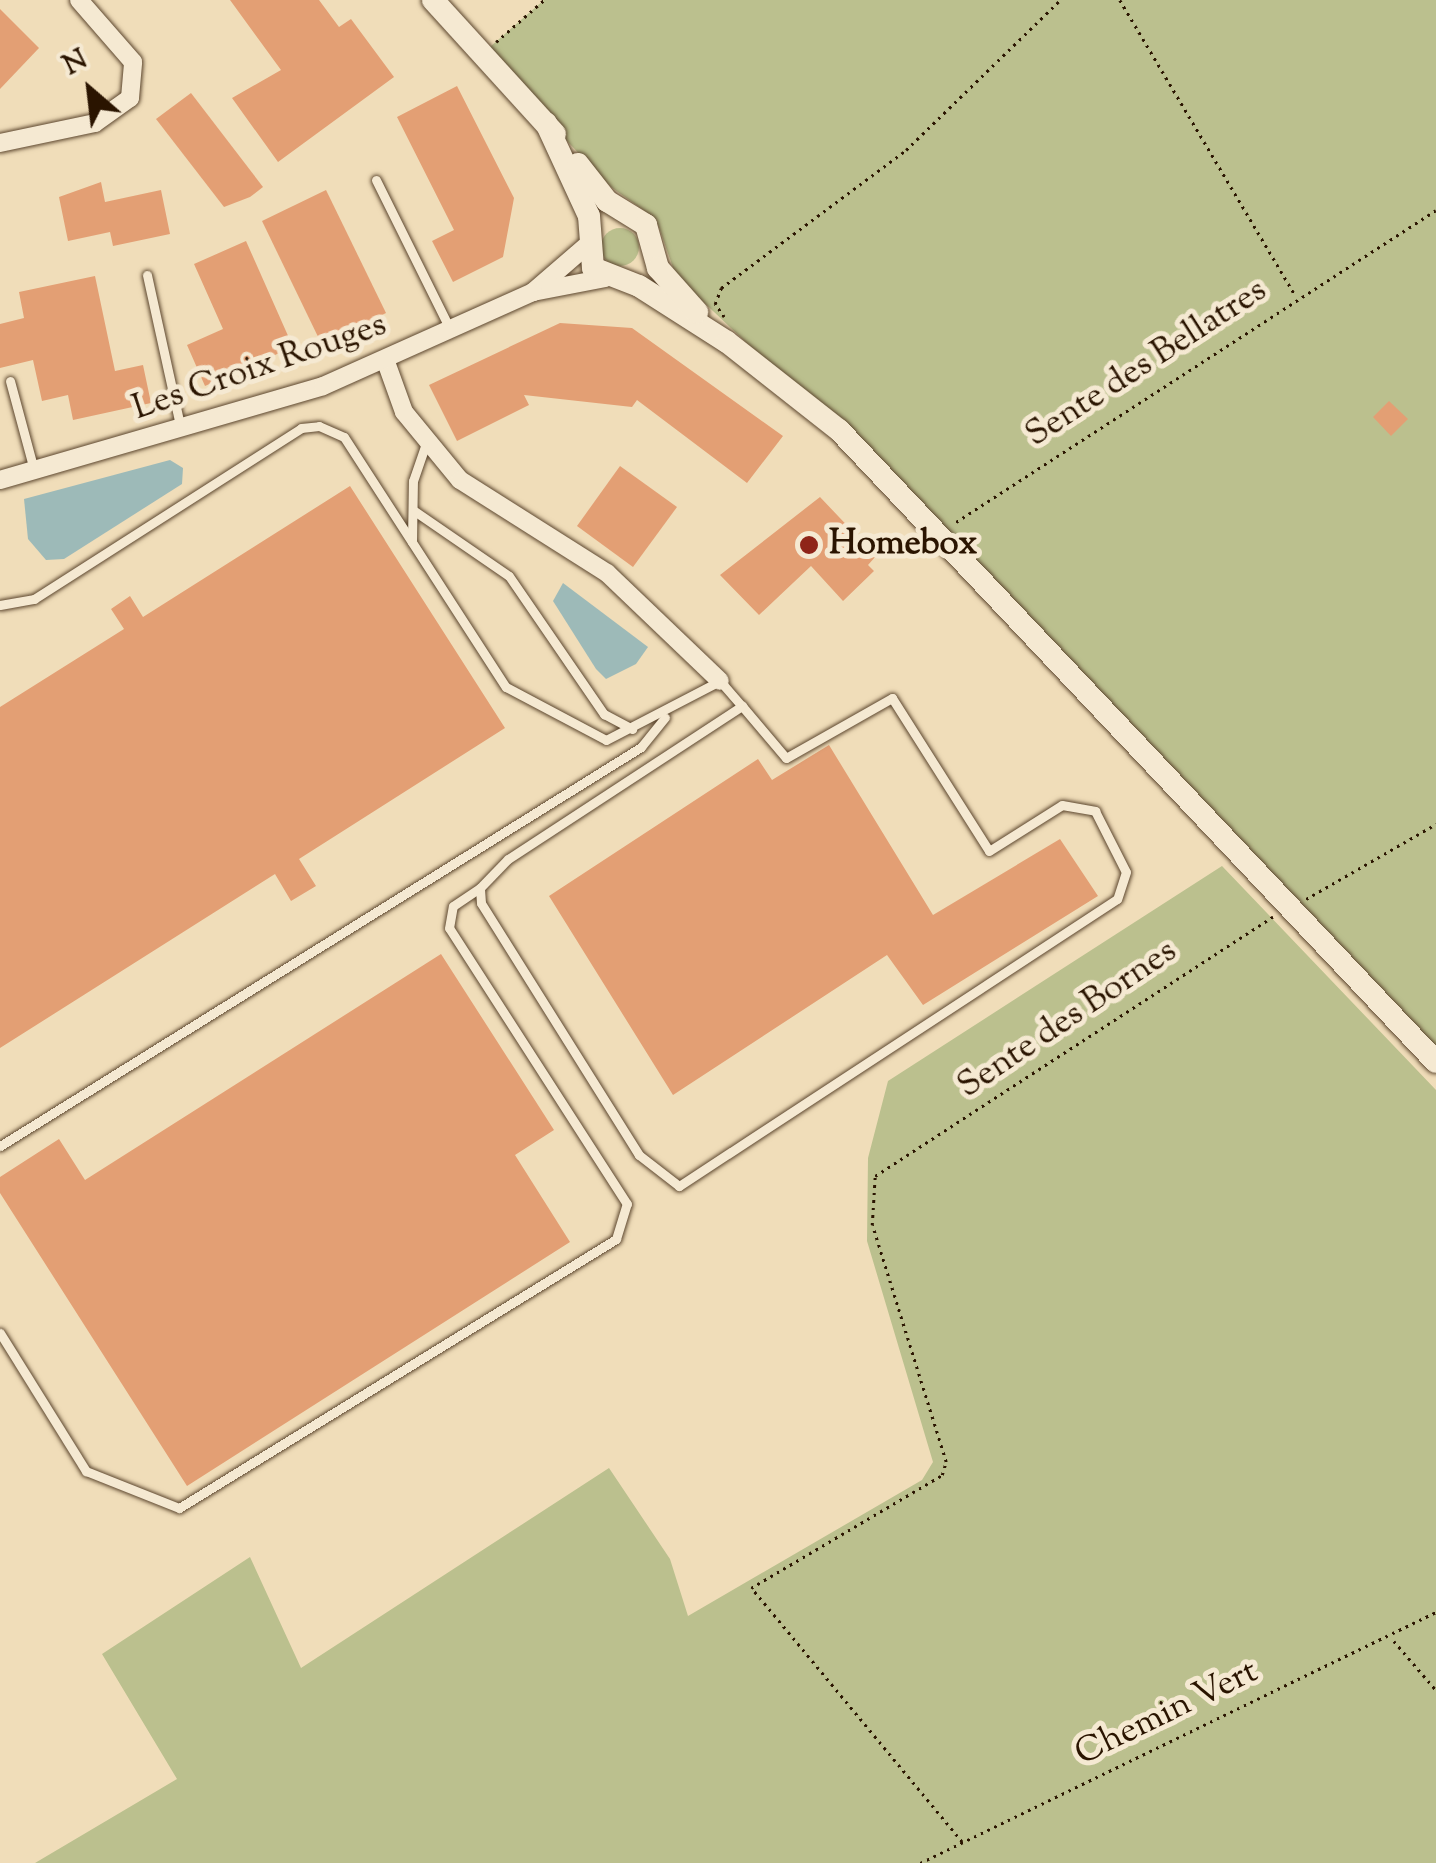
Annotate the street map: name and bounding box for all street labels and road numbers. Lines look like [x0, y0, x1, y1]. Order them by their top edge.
street label: Sente des Bellatres [1019, 270, 1275, 458]
street label: Les Croix Rouges [128, 305, 392, 431]
street label: Sente des Bornes [951, 931, 1185, 1109]
street label: Chemin Vert [1069, 1652, 1265, 1776]

